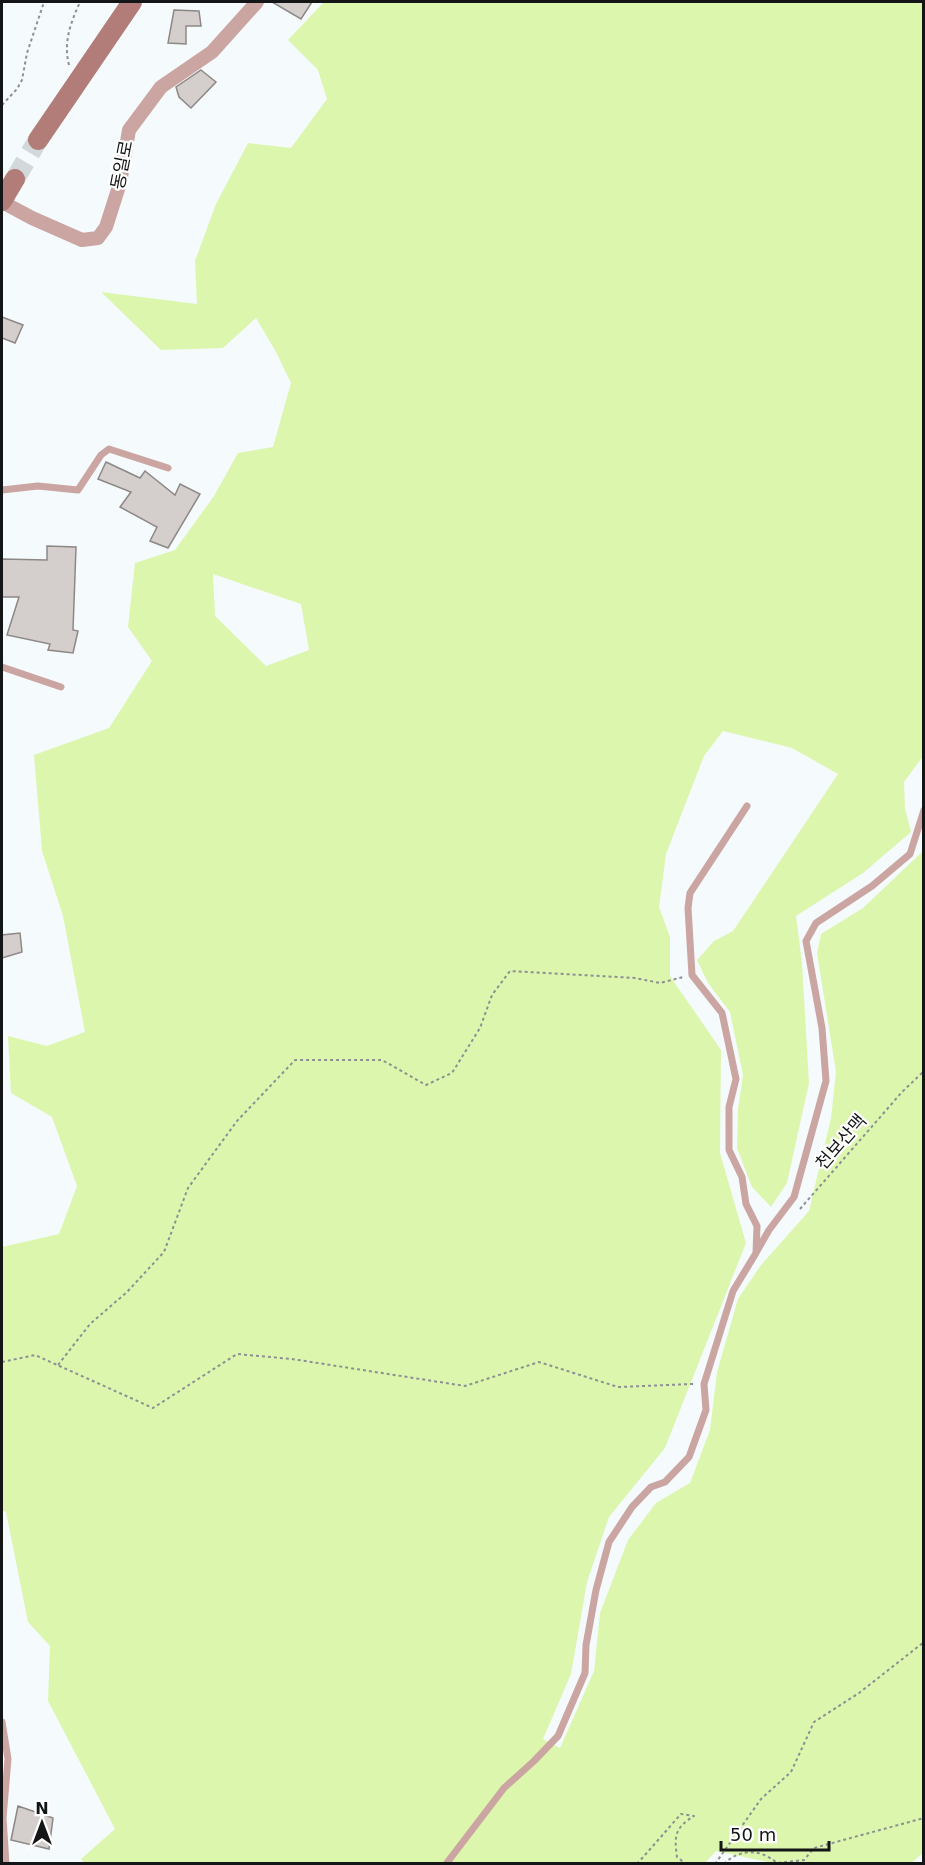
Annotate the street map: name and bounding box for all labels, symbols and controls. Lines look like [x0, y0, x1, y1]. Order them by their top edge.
street label: 동일로 [106, 139, 137, 191]
street label: 천보산맥 [811, 1110, 870, 1174]
north arrow [12, 1793, 72, 1853]
text: N [35, 1799, 49, 1818]
scale bar [721, 1814, 829, 1852]
text: 50 m [730, 1824, 776, 1845]

